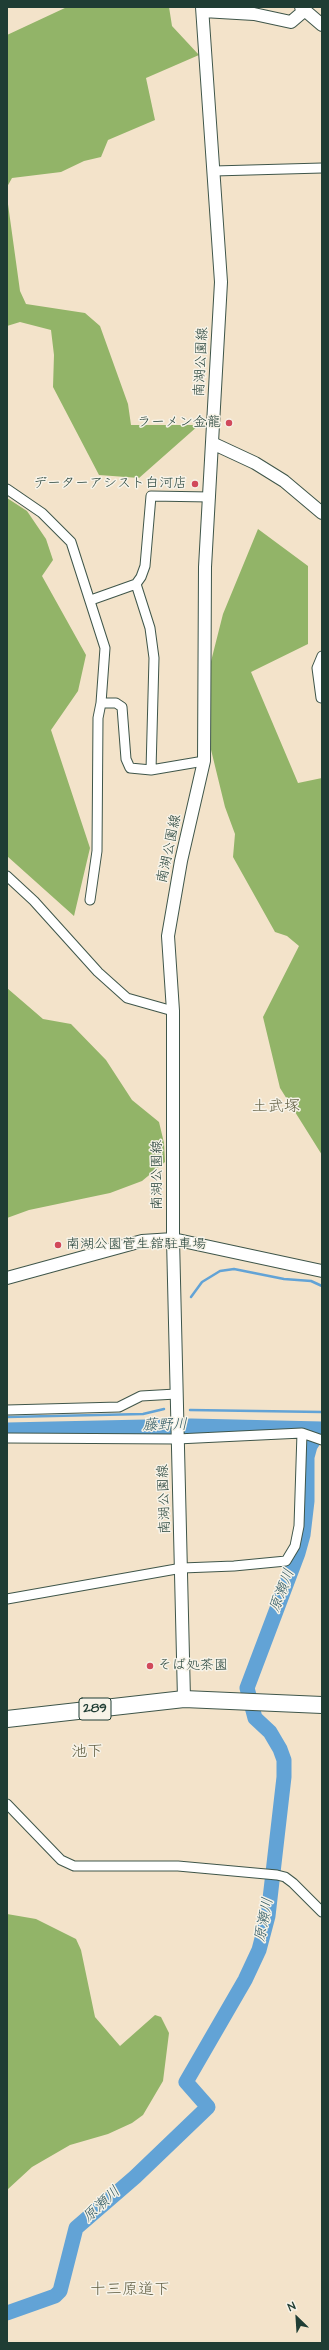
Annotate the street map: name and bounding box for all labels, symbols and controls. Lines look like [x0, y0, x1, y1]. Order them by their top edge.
street label: 南湖公園線 [192, 327, 212, 397]
place label: ラーメン金龍 [137, 415, 221, 431]
marker: ラーメン金龍 [224, 418, 234, 428]
place label: データーアシスト白河店 [33, 476, 187, 492]
marker: データーアシスト白河店 [190, 479, 200, 489]
street label: 南湖公園線 [155, 813, 185, 885]
district label: 土武塚 [252, 1098, 300, 1118]
street label: 南湖公園線 [150, 1140, 166, 1210]
place label: 南湖公園菅生舘駐車場 [66, 1237, 206, 1253]
marker: 南湖公園菅生舘駐車場 [53, 1240, 63, 1250]
water label: 藤野川 [142, 1417, 188, 1435]
street label: 南湖公園線 [155, 1464, 175, 1534]
water label: 原瀬川 [267, 1567, 299, 1615]
place label: そば処茶園 [158, 1658, 228, 1674]
marker: そば処茶園 [145, 1661, 155, 1671]
road number: 289 [79, 1698, 111, 1720]
district label: 池下 [71, 1743, 103, 1763]
water label: 原瀬川 [252, 1896, 278, 1944]
water label: 原瀬川 [79, 2183, 125, 2227]
district label: 十三原道下 [90, 2281, 170, 2301]
north arrow [277, 2298, 317, 2338]
text: N [285, 2298, 298, 2315]

